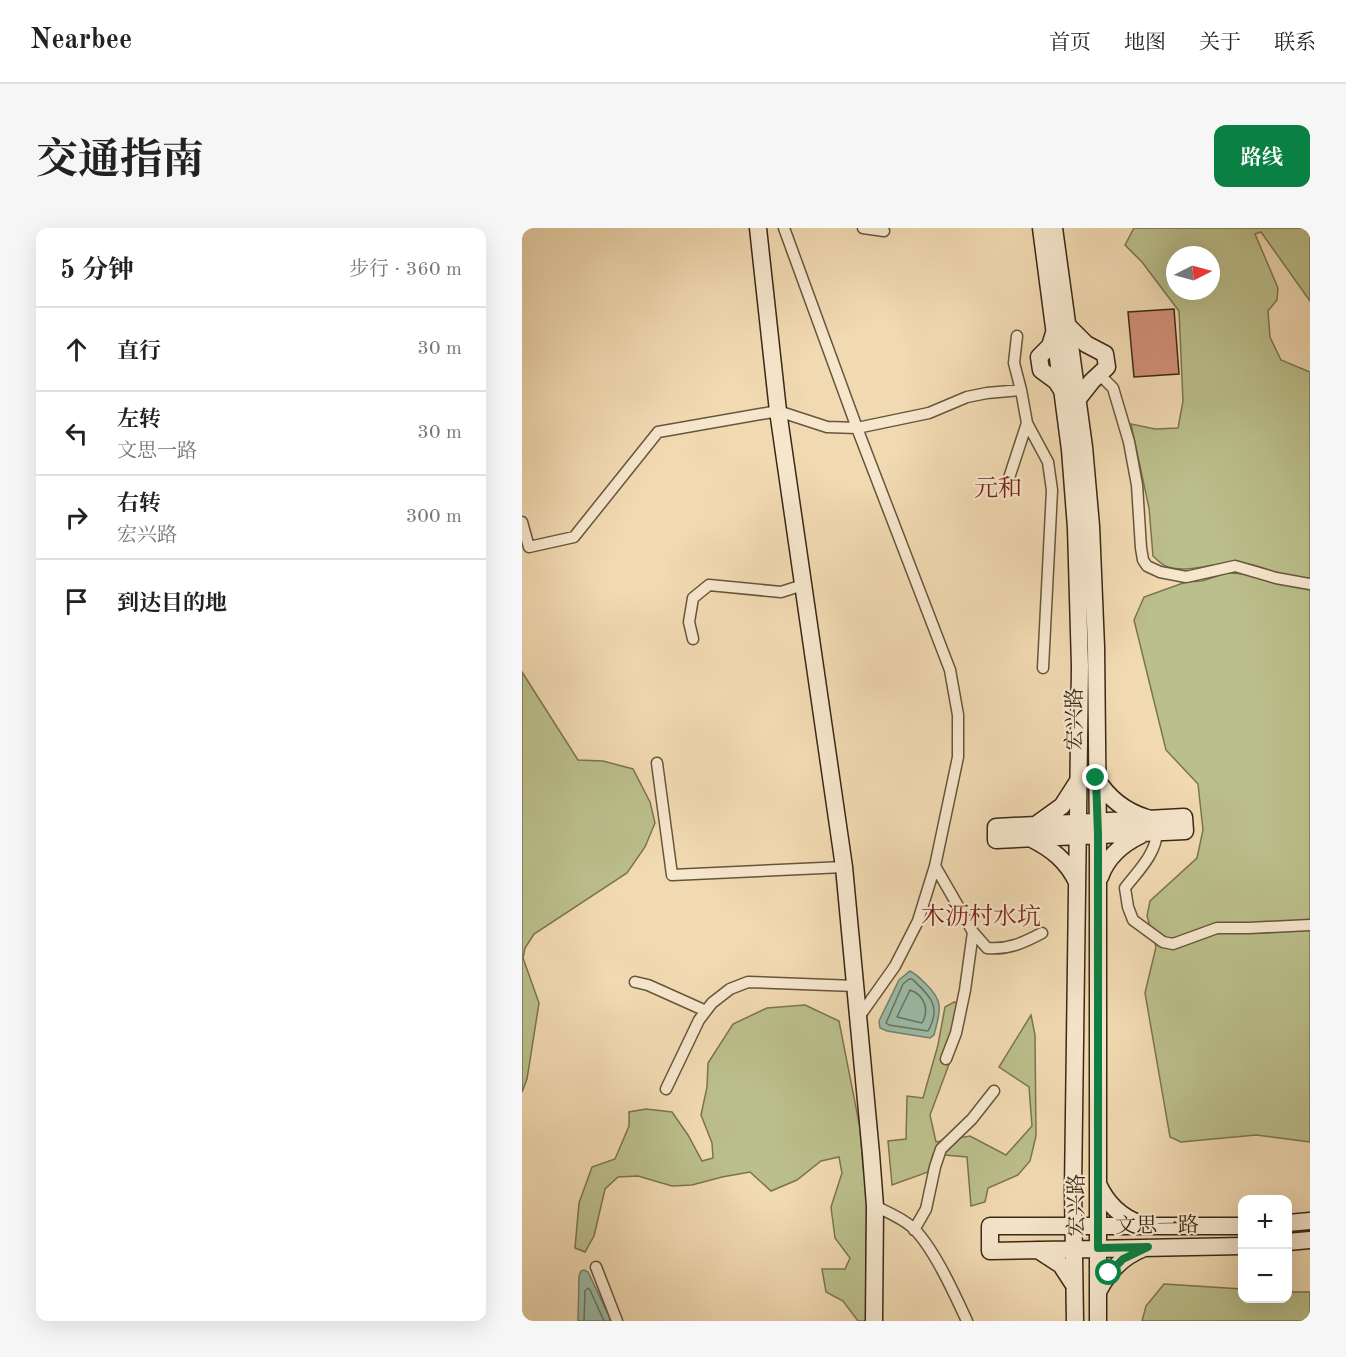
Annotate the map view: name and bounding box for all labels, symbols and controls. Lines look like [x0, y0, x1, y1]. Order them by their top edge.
text: Nearbee [30, 27, 132, 55]
text: 首页 [1049, 33, 1091, 54]
text: 地图 [1124, 33, 1166, 54]
text: 关于 [1199, 33, 1241, 54]
text: 联系 [1274, 33, 1316, 54]
button: 路线 [1214, 125, 1310, 187]
text: 交通指南 [36, 141, 204, 183]
north arrow [1166, 246, 1220, 300]
text: 5 分钟 [60, 258, 134, 284]
text: 步行 · 360 m [349, 260, 462, 280]
icon: ahead [60, 333, 93, 366]
text: 30 m [417, 339, 462, 359]
text: 直行 [117, 341, 161, 363]
text: 左转 [117, 409, 161, 431]
icon: left [60, 417, 93, 450]
text: 30 m [417, 423, 462, 443]
text: 文思一路 [117, 442, 197, 462]
district label: 元和 [974, 475, 1022, 502]
text: 右转 [117, 493, 161, 515]
icon: right [60, 501, 93, 534]
text: 300 m [406, 507, 462, 527]
text: 宏兴路 [117, 526, 177, 546]
icon: arrive [60, 585, 93, 618]
text: 到达目的地 [117, 593, 227, 615]
street label: 宏兴路 [1063, 688, 1086, 751]
route end [1082, 764, 1108, 790]
district label: 木沥村水坑 [921, 903, 1041, 930]
street label: 宏兴路 [1065, 1174, 1088, 1237]
map controls [1238, 1195, 1292, 1303]
button: + [1238, 1195, 1292, 1249]
street label: 文思一路 [1115, 1213, 1199, 1238]
button: − [1238, 1249, 1292, 1303]
route start [1095, 1259, 1121, 1285]

